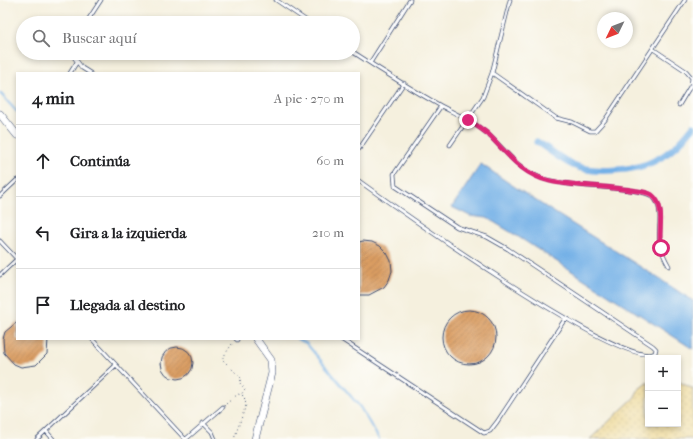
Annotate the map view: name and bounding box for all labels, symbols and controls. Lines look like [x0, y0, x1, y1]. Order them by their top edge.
north arrow [597, 12, 633, 48]
search box [16, 16, 360, 60]
icon: search [30, 27, 52, 49]
text: Buscar aquí [62, 29, 137, 47]
text: 4 min [32, 88, 75, 108]
text: A pie · 270 m [274, 91, 344, 106]
route end [459, 111, 477, 129]
icon: ahead [32, 150, 54, 172]
text: Continúa [70, 152, 130, 170]
text: 60 m [316, 153, 344, 168]
icon: left [32, 222, 54, 244]
text: Gira a la izquierda [70, 224, 186, 242]
text: 210 m [312, 225, 344, 240]
route start [652, 239, 670, 257]
icon: arrive [32, 294, 54, 316]
text: Llegada al destino [70, 296, 185, 314]
map controls [645, 355, 681, 427]
button: + [645, 355, 681, 391]
button: − [645, 391, 681, 427]

